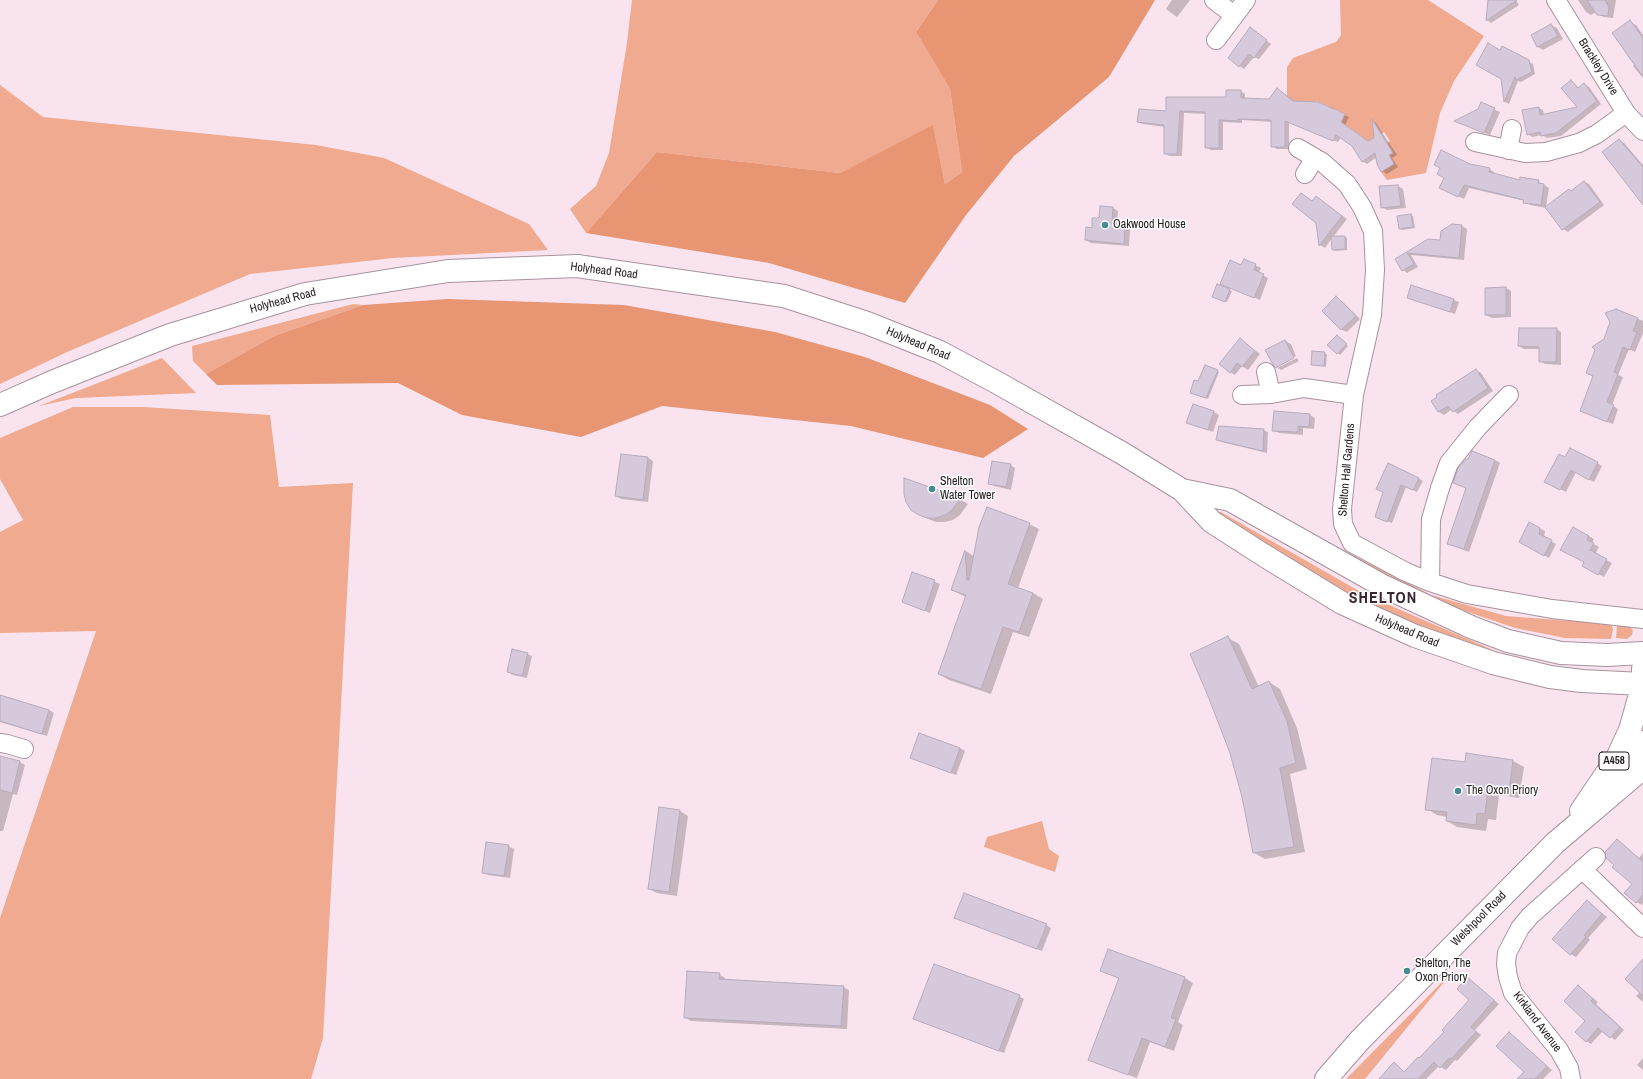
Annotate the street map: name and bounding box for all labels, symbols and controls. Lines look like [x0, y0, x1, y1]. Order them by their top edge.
street label: Brackley Drive [1575, 36, 1621, 98]
place label: Oakwood House [1113, 218, 1186, 232]
marker: Oakwood House [1100, 220, 1110, 230]
street label: Holyhead Road [569, 260, 639, 282]
street label: Holyhead Road [248, 285, 318, 317]
street label: Holyhead Road [884, 324, 952, 364]
street label: Shelton Hall Gardens [1336, 423, 1358, 517]
place label: Shelton Water Tower [940, 475, 995, 503]
marker: Shelton Water Tower [927, 484, 937, 494]
district label: SHELTON [1349, 589, 1417, 609]
street label: Holyhead Road [1373, 611, 1441, 651]
road number: A458 [1599, 752, 1629, 770]
place label: The Oxon Priory [1466, 784, 1538, 798]
marker: The Oxon Priory [1453, 786, 1463, 796]
street label: Welshpool Road [1448, 888, 1510, 950]
place label: Shelton, The Oxon Priory [1415, 957, 1471, 985]
marker: Shelton, The Oxon Priory [1402, 966, 1412, 976]
street label: Kirkland Avenue [1510, 989, 1564, 1055]

